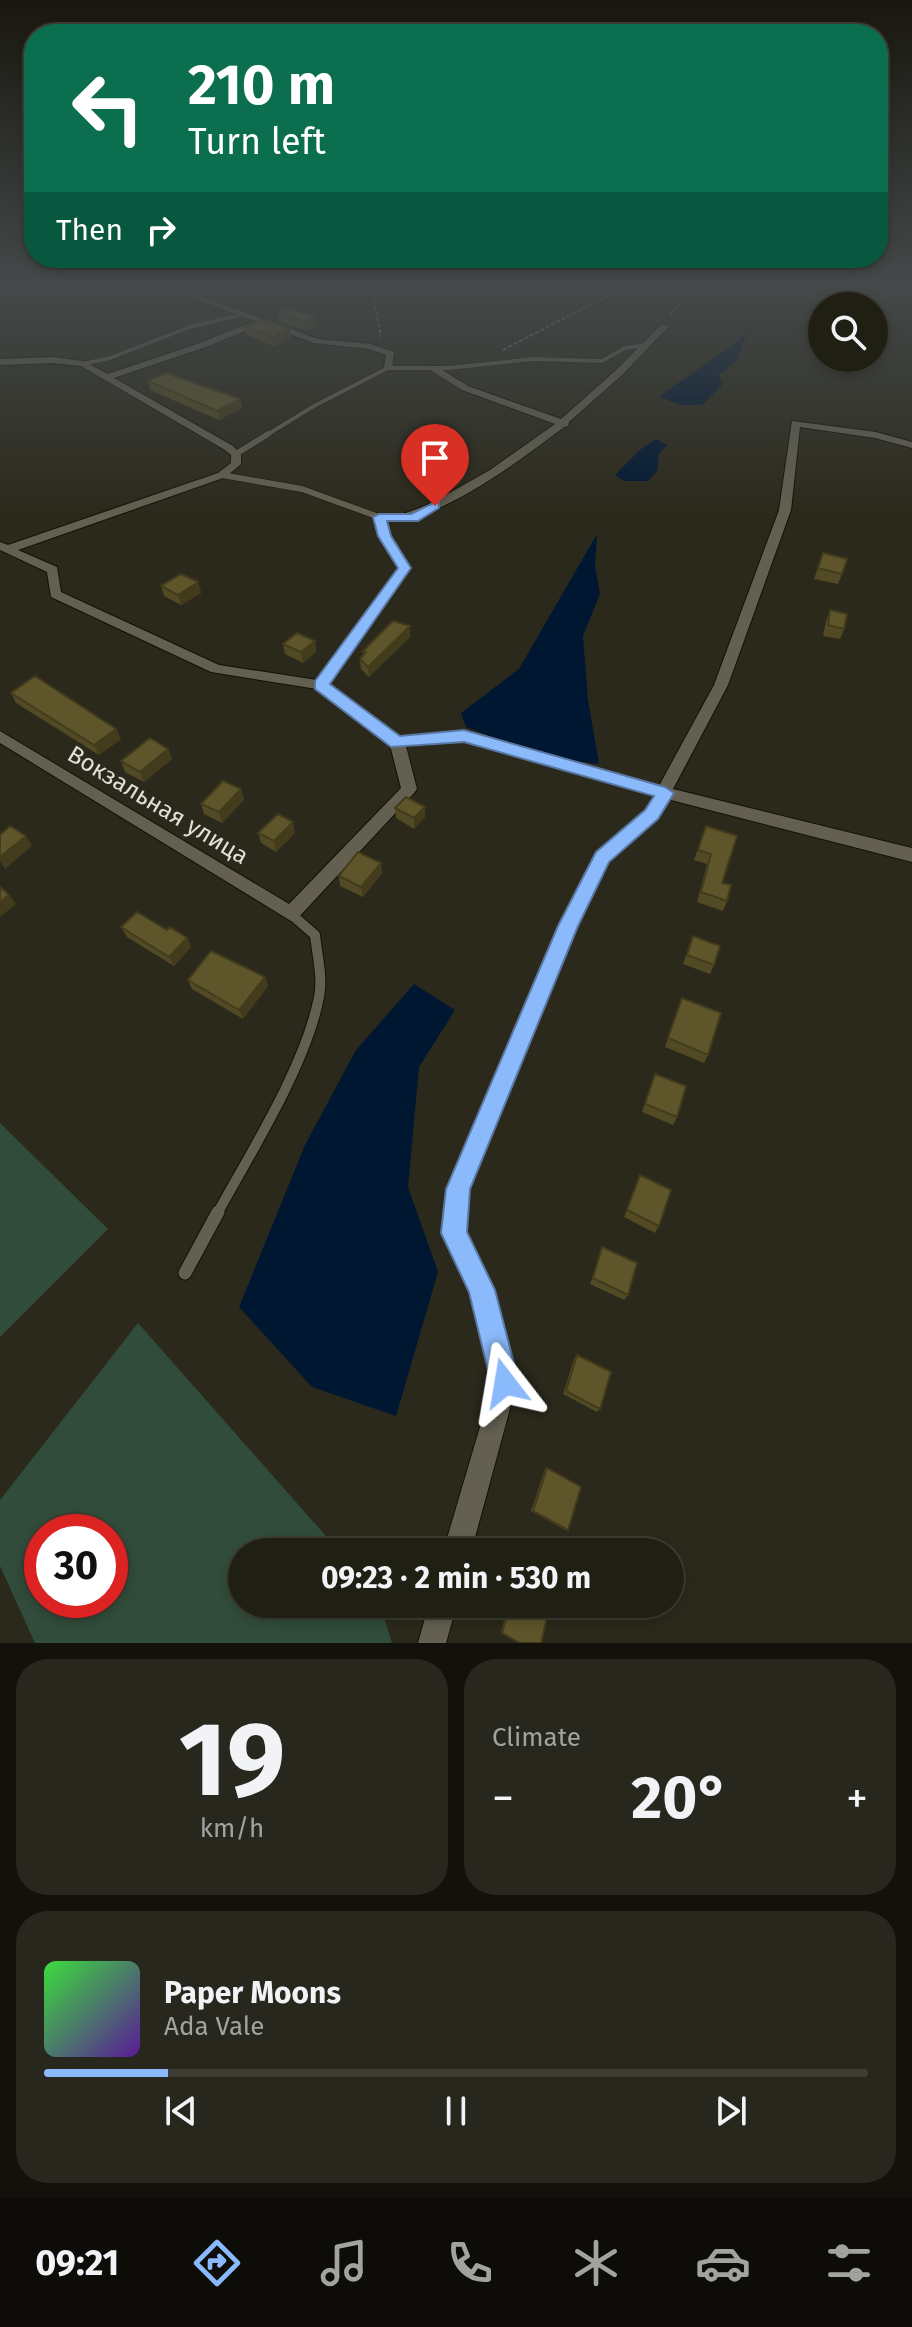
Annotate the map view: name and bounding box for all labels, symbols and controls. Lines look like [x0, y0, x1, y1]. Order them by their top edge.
text: 210 m [188, 52, 335, 119]
icon: left [56, 56, 160, 160]
text: Turn left [188, 120, 326, 164]
icon: right [139, 208, 183, 252]
text: Then [56, 212, 123, 248]
map controls [808, 292, 888, 372]
button: search [808, 292, 888, 372]
pin [401, 424, 469, 506]
icon: arrive [413, 436, 457, 480]
street label: Вокзальная улица [63, 740, 253, 870]
position arrow [463, 1341, 547, 1425]
speed limit sign: 30 [24, 1514, 128, 1618]
text: 09:23 · 2 min · 530 m [321, 1560, 591, 1596]
text: 19 [179, 1698, 285, 1823]
text: Climate [492, 1722, 581, 1753]
text: 20° [631, 1762, 729, 1834]
text: − [492, 1772, 514, 1825]
text: + [846, 1772, 868, 1825]
text: km/h [200, 1813, 264, 1844]
text: Paper Moons [164, 1975, 341, 2011]
text: Ada Vale [164, 2011, 264, 2042]
icon: previous [159, 2089, 203, 2133]
icon: pause [434, 2089, 478, 2133]
icon: next [709, 2089, 753, 2133]
icon: directions [189, 2235, 245, 2291]
icon: music [316, 2235, 372, 2291]
icon: phone [442, 2235, 498, 2291]
icon: climate [568, 2235, 624, 2291]
icon: car [695, 2235, 751, 2291]
icon: filters [821, 2235, 877, 2291]
text: 09:21 [35, 2241, 119, 2285]

